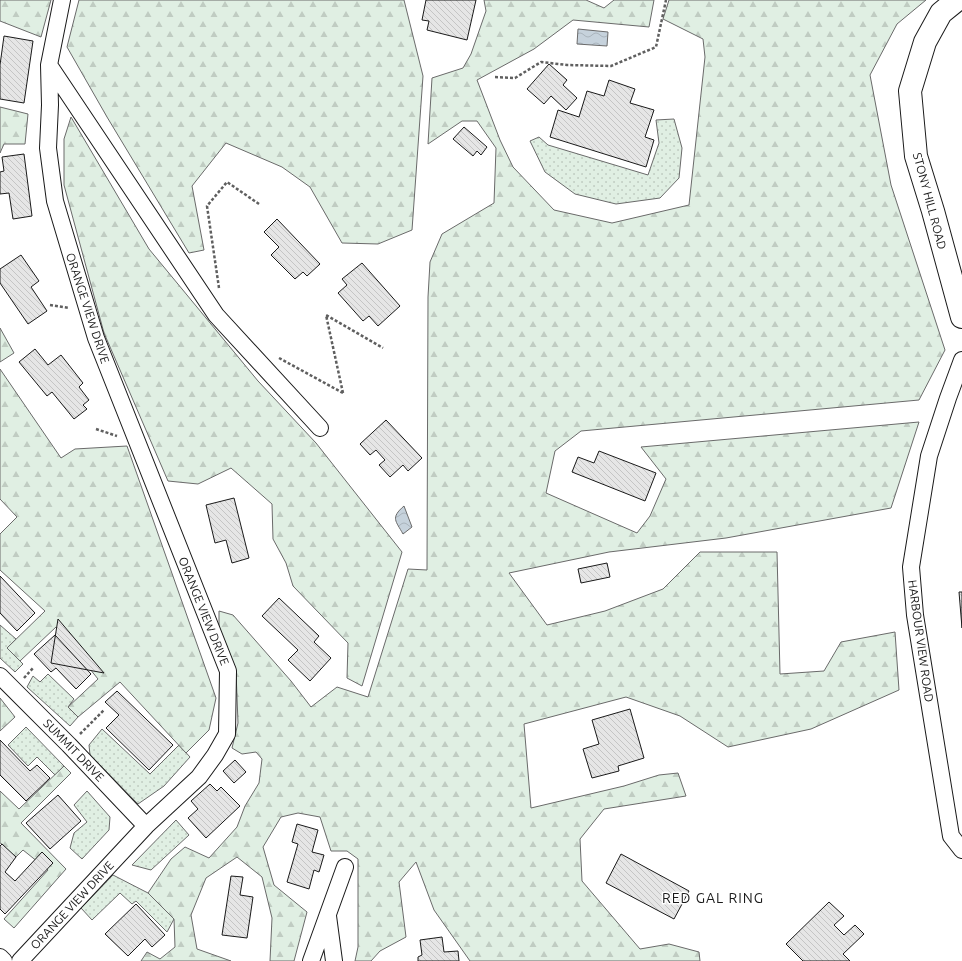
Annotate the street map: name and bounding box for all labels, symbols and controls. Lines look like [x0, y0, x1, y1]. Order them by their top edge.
street label: STONY HILL ROAD [911, 151, 949, 251]
street label: ORANGE VIEW DRIVE [64, 251, 112, 365]
street label: ORANGE VIEW DRIVE [176, 555, 232, 667]
street label: HARBOUR VIEW ROAD [906, 579, 936, 703]
street label: SUMMIT DRIVE [41, 716, 107, 784]
street label: ORANGE VIEW DRIVE [28, 858, 116, 952]
district label: RED GAL RING [662, 890, 764, 906]

